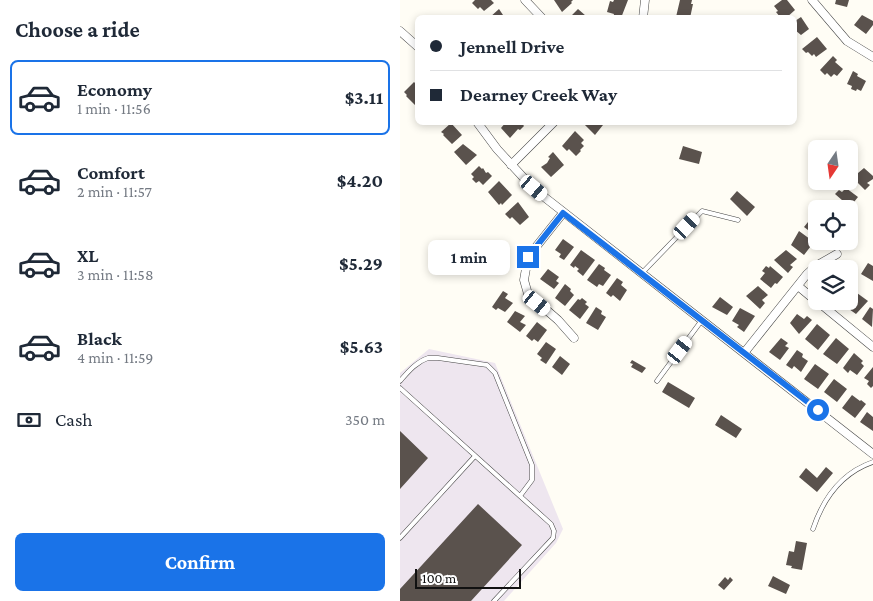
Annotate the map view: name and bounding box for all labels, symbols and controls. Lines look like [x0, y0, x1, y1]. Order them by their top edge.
text: Choose a ride [15, 17, 140, 42]
text: Jennell Drive [460, 36, 564, 57]
icon: car [17, 75, 62, 120]
text: Economy [77, 79, 152, 100]
text: Dearney Creek Way [460, 84, 617, 105]
text: $3.11 [345, 87, 383, 108]
text: 1 min · 11:56 [77, 100, 151, 117]
north arrow [808, 140, 858, 190]
map controls [808, 140, 858, 310]
icon: car [17, 158, 62, 203]
text: Comfort [77, 162, 145, 183]
text: $4.20 [337, 170, 383, 191]
car [517, 173, 550, 203]
text: 2 min · 11:57 [77, 183, 152, 200]
button: locate [808, 200, 858, 250]
car [671, 210, 702, 242]
callout: 1 min [428, 240, 510, 274]
icon: car [17, 241, 62, 286]
text: XL [77, 245, 99, 266]
route end [517, 246, 539, 268]
text: 1 min [451, 249, 487, 266]
text: $5.29 [339, 253, 383, 274]
button: layers [808, 260, 858, 310]
text: 3 min · 11:58 [77, 266, 154, 283]
car [520, 288, 553, 318]
icon: car [17, 324, 62, 369]
text: Black [77, 328, 122, 349]
car [664, 334, 695, 366]
text: $5.63 [340, 336, 383, 357]
text: 4 min · 11:59 [77, 349, 153, 366]
route start [807, 399, 829, 421]
icon: cash [15, 406, 43, 434]
text: Cash [55, 409, 93, 430]
text: 350 m [345, 411, 385, 428]
button: Confirm [15, 533, 385, 591]
scale bar [415, 566, 521, 589]
text: 100 m [422, 570, 456, 586]

